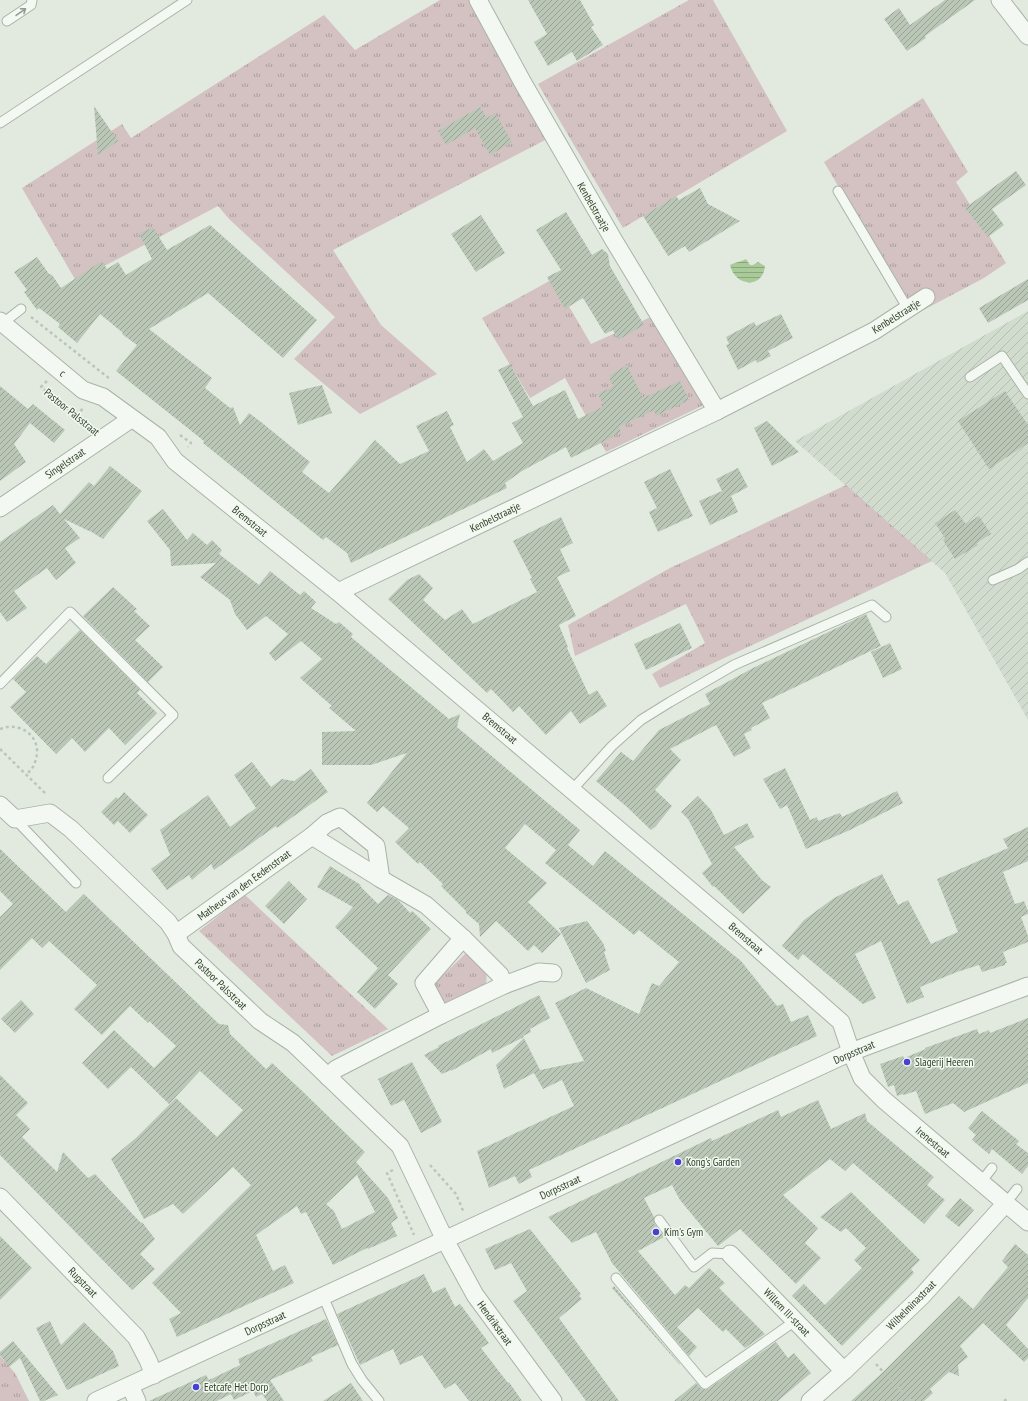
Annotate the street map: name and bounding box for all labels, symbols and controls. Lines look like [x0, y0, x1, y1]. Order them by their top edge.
one-way arrow [15, 8, 26, 16]
street label: Kenbelstraatje [574, 180, 614, 235]
street label: Kenbelstraatje [869, 295, 923, 336]
street label: c [57, 366, 69, 380]
street label: Pastoor Palsstraat [41, 385, 103, 439]
street label: Singelstraat [42, 445, 88, 481]
street label: Kenbelstraatje [467, 499, 523, 535]
street label: Bremstraat [229, 503, 271, 539]
street label: Bremstraat [480, 709, 520, 747]
street label: Matheus van den Eedenstraat [195, 846, 293, 924]
street label: Bremstraat [726, 919, 766, 957]
street label: Pastoor Palsstraat [192, 956, 250, 1012]
street label: Dorpsstraat [831, 1037, 877, 1067]
place label: Slagerij Heeren [915, 1055, 974, 1069]
marker: Slagerij Heeren [902, 1057, 912, 1067]
street label: Irenestraat [913, 1123, 953, 1161]
place label: Kong's Garden [686, 1155, 740, 1169]
marker: Kong's Garden [673, 1157, 683, 1167]
street label: Dorpsstraat [537, 1171, 583, 1203]
place label: Kim's Gym [664, 1225, 703, 1239]
marker: Kim's Gym [651, 1227, 661, 1237]
street label: Rugstraat [65, 1264, 101, 1300]
street label: Wilhelminastraat [883, 1277, 939, 1333]
street label: Willem III-straat [761, 1285, 813, 1339]
street label: Hendrikstraat [474, 1298, 516, 1348]
street label: Dorpsstraat [242, 1307, 288, 1339]
place label: Eetcafe Het Dorp [204, 1380, 268, 1394]
marker: Eetcafe Het Dorp [191, 1382, 201, 1392]

